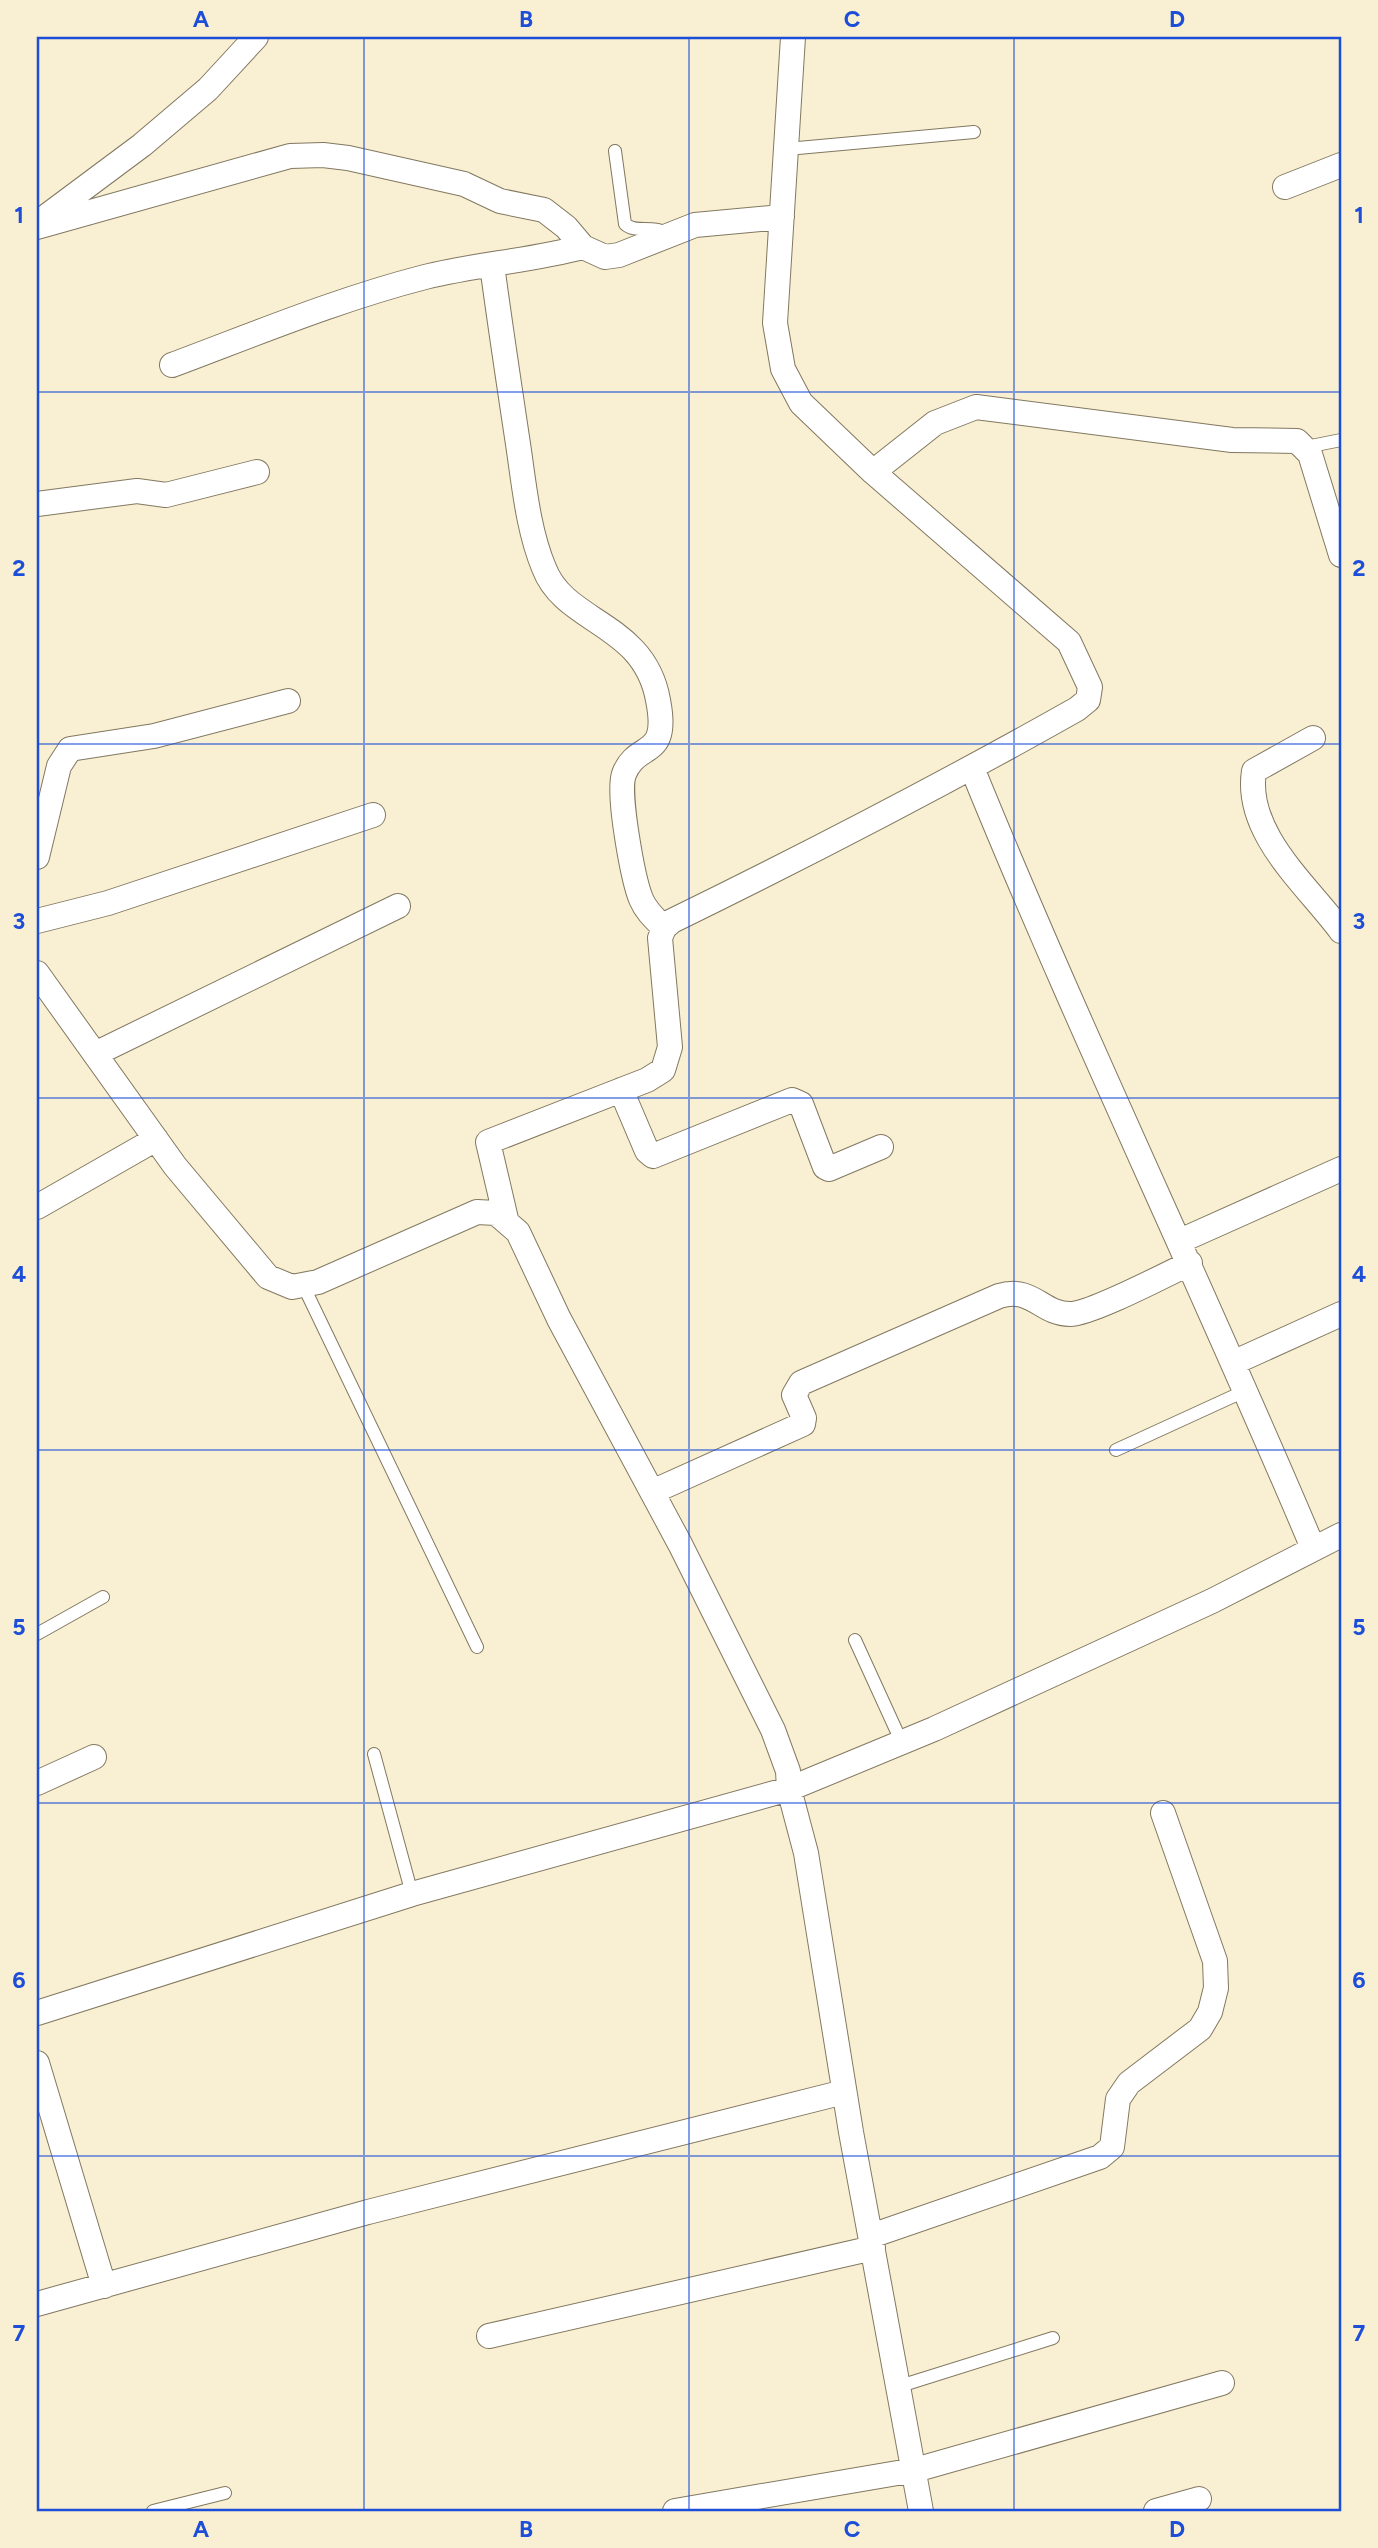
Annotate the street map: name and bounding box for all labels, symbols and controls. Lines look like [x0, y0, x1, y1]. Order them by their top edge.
text: A [193, 5, 210, 33]
text: B [519, 5, 533, 33]
text: C [844, 5, 861, 33]
text: D [1169, 5, 1185, 33]
text: 1 [14, 201, 24, 229]
text: 1 [1354, 201, 1364, 229]
text: 2 [12, 554, 26, 582]
text: 2 [1352, 554, 1366, 582]
text: 3 [13, 907, 25, 935]
text: 3 [1353, 907, 1365, 935]
text: 4 [12, 1260, 26, 1288]
text: 4 [1352, 1260, 1366, 1288]
text: 5 [12, 1613, 26, 1641]
text: 5 [1352, 1613, 1366, 1641]
text: 6 [12, 1966, 26, 1994]
text: 6 [1352, 1966, 1366, 1994]
text: 7 [13, 2319, 26, 2347]
text: 7 [1353, 2319, 1366, 2347]
text: A [193, 2515, 210, 2543]
text: B [519, 2515, 533, 2543]
text: C [844, 2515, 861, 2543]
text: D [1169, 2515, 1185, 2543]

